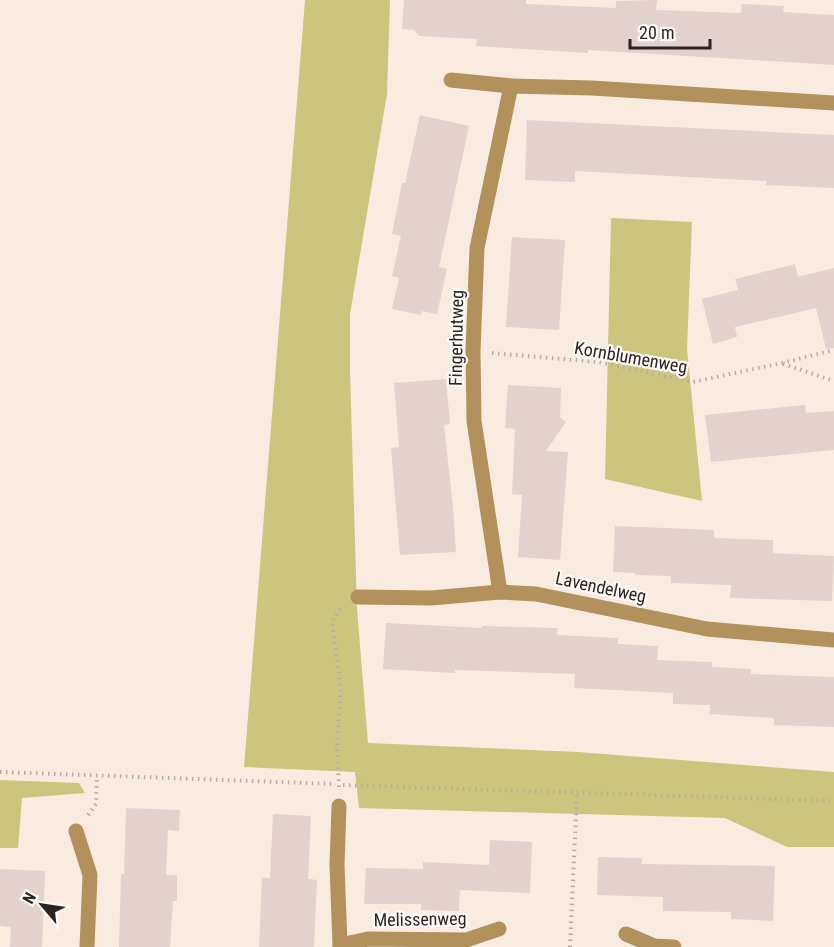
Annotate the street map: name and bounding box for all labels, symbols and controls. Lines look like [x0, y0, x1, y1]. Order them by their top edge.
scale bar [630, 12, 710, 50]
text: 20 m [639, 22, 674, 43]
street label: Fingerhutweg [445, 290, 467, 386]
street label: Kornblumenweg [573, 337, 689, 377]
street label: Lavendelweg [554, 567, 648, 607]
north arrow [12, 875, 72, 935]
text: N [19, 889, 40, 907]
street label: Melissenweg [373, 908, 467, 930]

